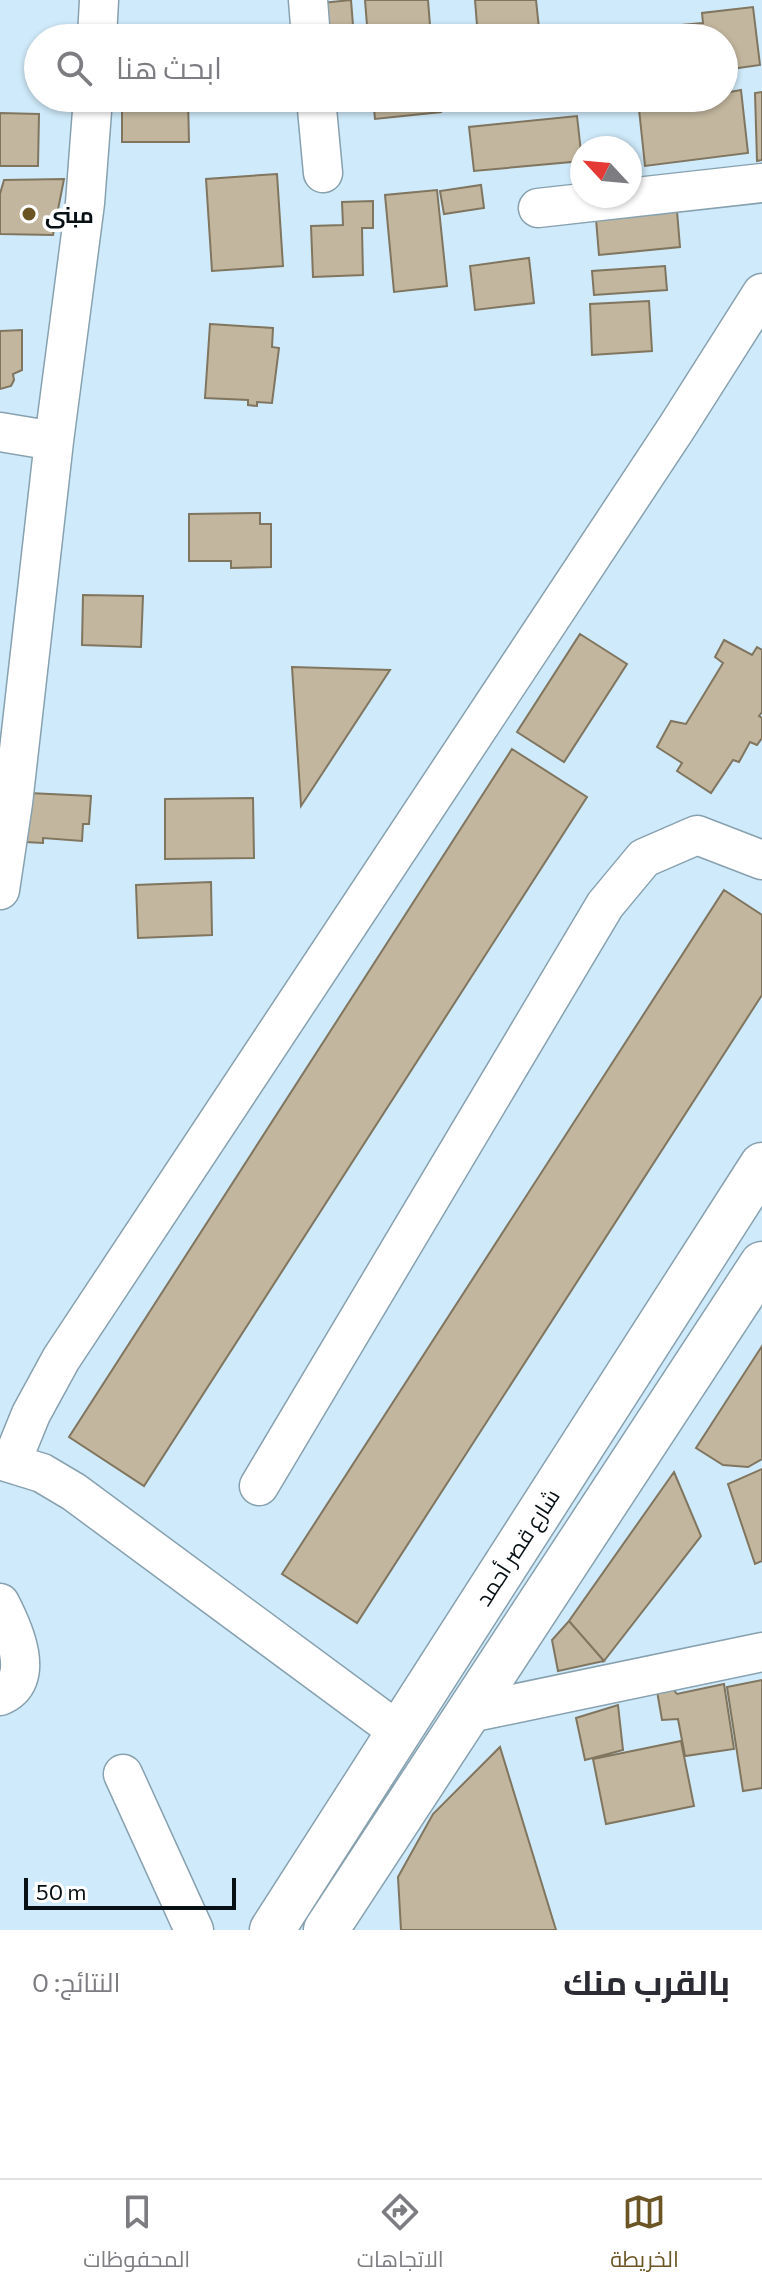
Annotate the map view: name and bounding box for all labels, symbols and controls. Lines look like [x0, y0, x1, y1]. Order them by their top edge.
search box [24, 24, 738, 112]
icon: search [52, 46, 96, 90]
text: ابحث هنا [116, 48, 222, 85]
north arrow [570, 136, 642, 208]
place label: مبنى [45, 201, 94, 229]
marker: مبنى [20, 205, 38, 223]
street label: شارع قصر أحمد [469, 1484, 566, 1612]
scale bar [24, 1874, 236, 1910]
text: 50 m [36, 1878, 86, 1905]
text: بالقرب منك [563, 1960, 730, 2002]
text: النتائج: 0 [32, 1966, 120, 1997]
tab: المحفوظات [83, 2190, 190, 2280]
tab: الاتجاهات [357, 2190, 444, 2280]
tab: الخريطة [610, 2190, 679, 2280]

